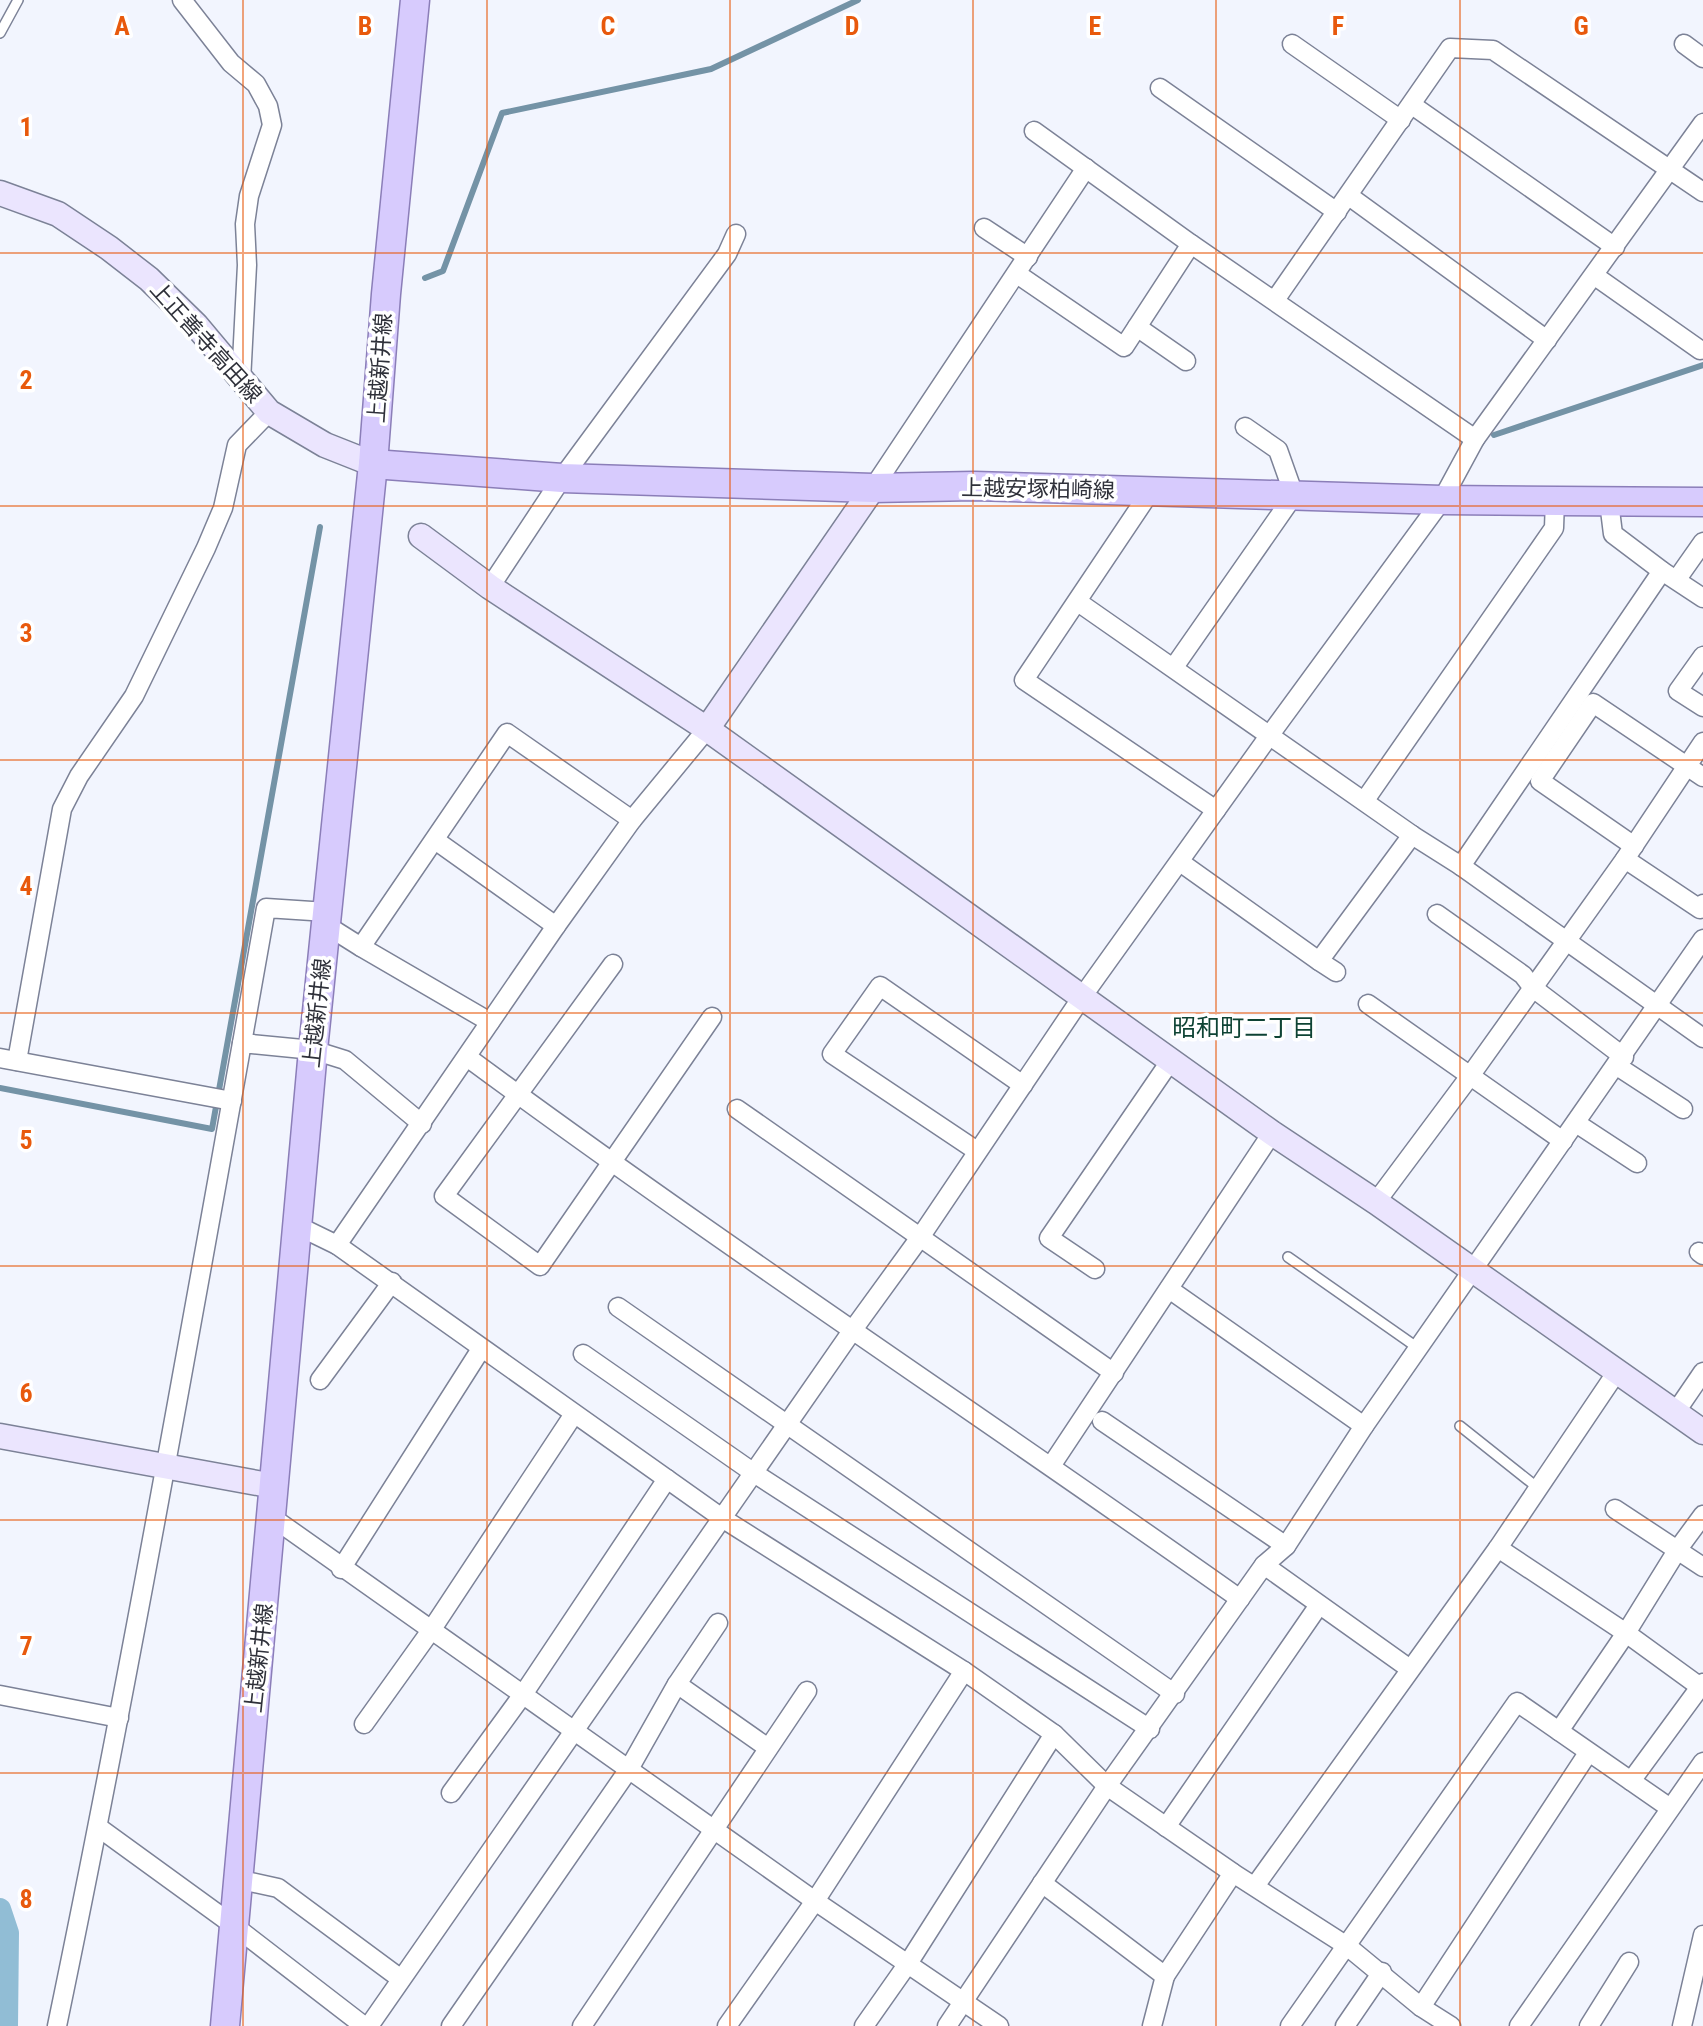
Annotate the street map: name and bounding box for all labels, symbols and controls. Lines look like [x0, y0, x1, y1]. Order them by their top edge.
text: A [114, 11, 130, 41]
text: B [358, 11, 372, 41]
text: C [601, 11, 616, 41]
text: D [845, 11, 859, 41]
text: E [1089, 11, 1102, 41]
text: F [1332, 11, 1344, 41]
text: G [1573, 11, 1589, 41]
text: 1 [19, 112, 33, 142]
street label: 上正善寺高田線 [145, 276, 267, 408]
street label: 上越新井線 [364, 312, 396, 424]
text: 2 [19, 365, 33, 395]
street label: 上越安塚柏崎線 [961, 475, 1115, 503]
text: 3 [19, 618, 33, 648]
text: 4 [19, 871, 33, 901]
street label: 上越新井線 [299, 957, 335, 1069]
district label: 昭和町二丁目 [1172, 1014, 1316, 1042]
text: 5 [19, 1125, 33, 1155]
text: 6 [19, 1378, 33, 1408]
street label: 上越新井線 [241, 1602, 277, 1714]
text: 7 [19, 1631, 33, 1661]
text: 8 [19, 1884, 33, 1914]

